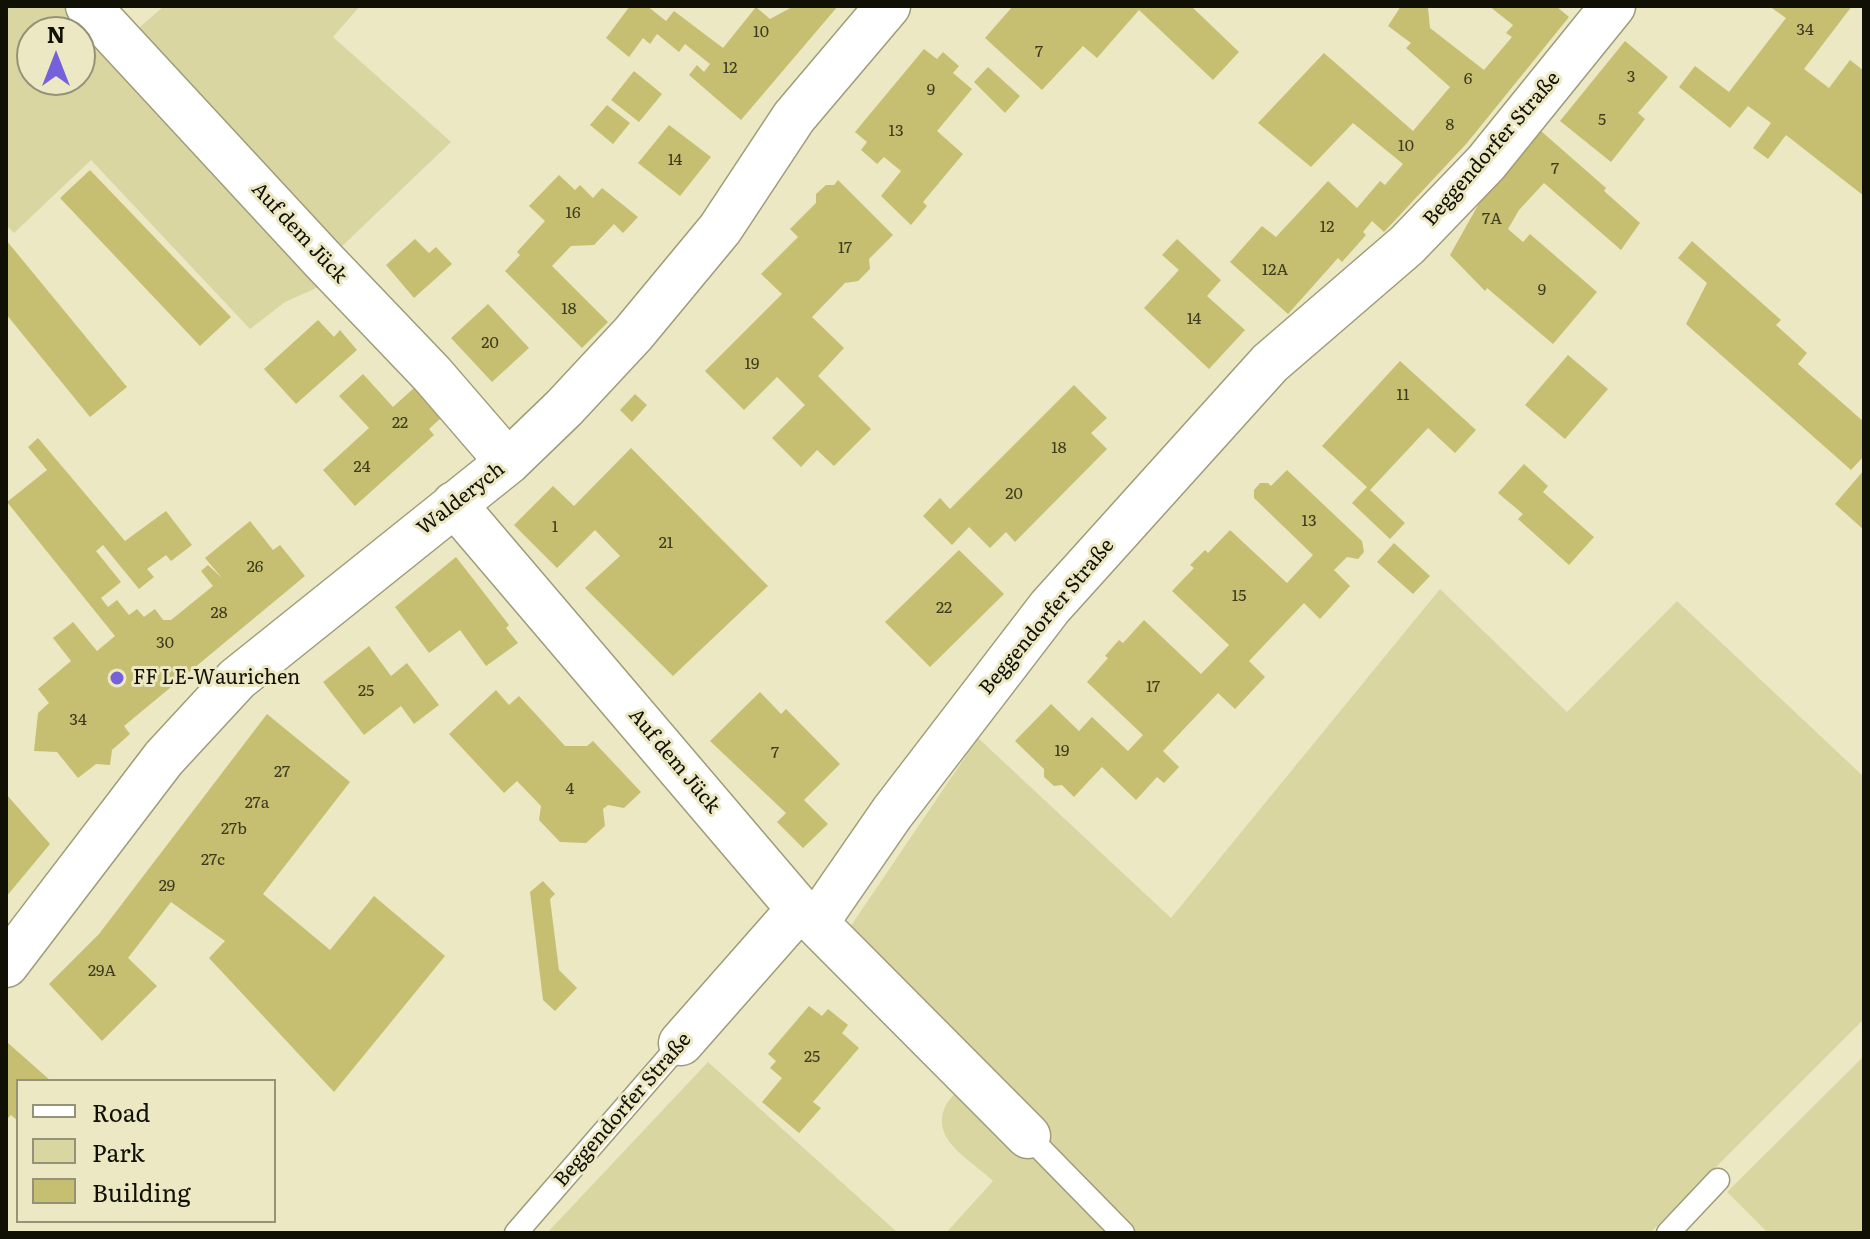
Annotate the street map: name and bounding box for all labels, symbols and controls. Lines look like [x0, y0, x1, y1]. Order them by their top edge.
north arrow [16, 16, 96, 96]
text: N [47, 17, 65, 50]
house number: 34 [1796, 20, 1814, 40]
house number: 10 [753, 22, 769, 42]
house number: 7 [1035, 42, 1043, 62]
house number: 12 [723, 58, 737, 78]
street label: Beggendorfer Straße [1418, 67, 1566, 231]
house number: 3 [1627, 67, 1635, 87]
house number: 6 [1464, 69, 1472, 89]
house number: 9 [927, 80, 935, 100]
house number: 5 [1598, 110, 1606, 130]
house number: 8 [1446, 115, 1454, 135]
house number: 13 [888, 121, 904, 141]
house number: 10 [1398, 136, 1414, 156]
house number: 14 [668, 150, 682, 170]
house number: 7 [1551, 159, 1559, 179]
street label: Auf dem Jück [246, 178, 352, 288]
house number: 16 [565, 203, 581, 223]
house number: 7A [1482, 209, 1502, 229]
house number: 12 [1320, 217, 1334, 237]
house number: 17 [838, 238, 852, 258]
house number: 12A [1262, 260, 1288, 280]
house number: 9 [1538, 280, 1546, 300]
house number: 18 [561, 299, 577, 319]
house number: 14 [1187, 309, 1201, 329]
house number: 20 [481, 333, 499, 353]
house number: 19 [745, 354, 759, 374]
house number: 11 [1396, 385, 1410, 405]
house number: 22 [392, 413, 408, 433]
house number: 18 [1051, 438, 1067, 458]
house number: 24 [354, 457, 370, 477]
street label: Walderych [412, 457, 510, 541]
house number: 20 [1005, 484, 1023, 504]
house number: 13 [1301, 511, 1317, 531]
house number: 1 [552, 517, 558, 537]
house number: 21 [659, 533, 673, 553]
street label: Beggendorfer Straße [975, 534, 1119, 700]
house number: 26 [247, 557, 263, 577]
house number: 15 [1232, 586, 1246, 606]
house number: 22 [936, 598, 952, 618]
house number: 28 [211, 603, 227, 623]
house number: 30 [156, 633, 174, 653]
place label: FF LE-Waurichen [133, 666, 300, 690]
marker: FF LE-Waurichen [108, 669, 126, 687]
house number: 17 [1146, 677, 1160, 697]
house number: 25 [358, 681, 374, 701]
street label: Auf dem Jück [623, 704, 725, 818]
house number: 34 [69, 710, 87, 730]
house number: 19 [1055, 741, 1069, 761]
house number: 7 [771, 743, 779, 763]
house number: 27 [274, 762, 290, 782]
house number: 4 [566, 779, 574, 799]
house number: 27a [245, 793, 269, 813]
house number: 27b [221, 819, 247, 839]
house number: 27c [201, 850, 225, 870]
house number: 29 [159, 876, 175, 896]
house number: 29A [88, 961, 116, 981]
street label: Beggendorfer Straße [549, 1028, 697, 1192]
house number: 25 [804, 1047, 820, 1067]
legend [16, 1079, 276, 1223]
text: Road [92, 1094, 150, 1129]
text: Park [92, 1134, 145, 1169]
text: Building [92, 1174, 191, 1209]

